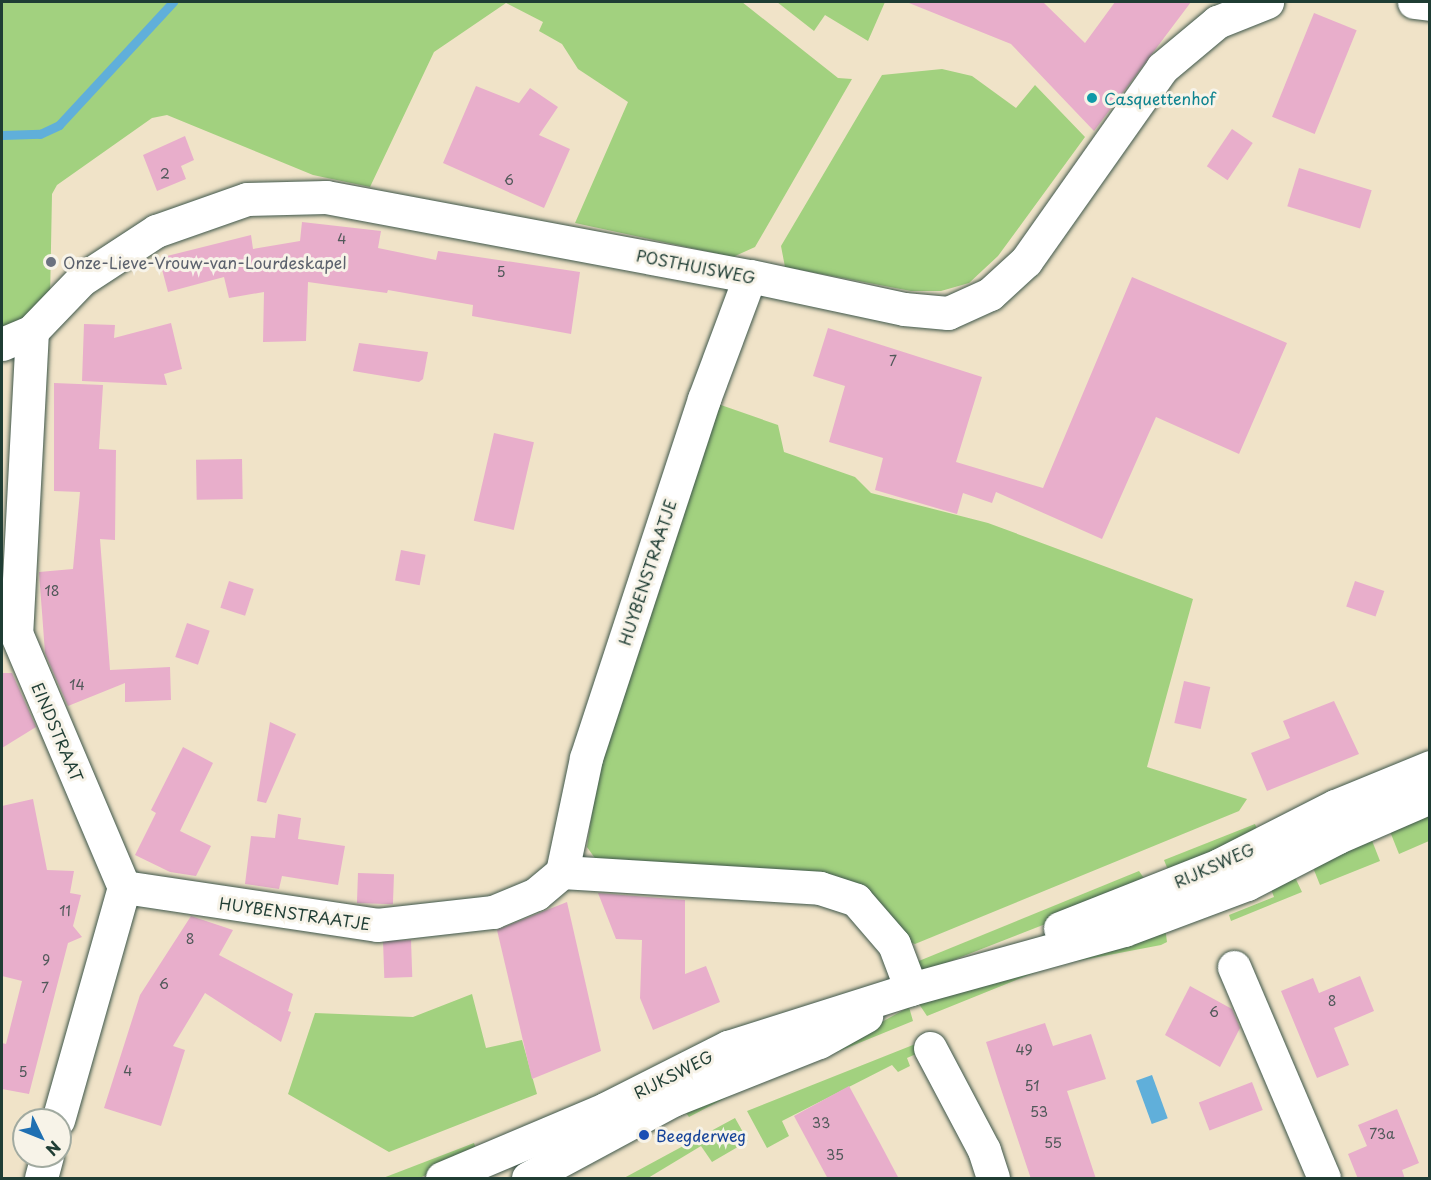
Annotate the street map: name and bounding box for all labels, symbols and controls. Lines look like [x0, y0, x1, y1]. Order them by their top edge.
place label: Casquettenhof [1104, 88, 1216, 108]
marker: Casquettenhof [1085, 91, 1099, 105]
house number: 2 [160, 166, 170, 182]
house number: 6 [504, 172, 514, 188]
house number: 4 [337, 231, 347, 247]
street label: POSTHUISWEG [635, 245, 757, 287]
place label: Onze-Lieve-Vrouw-van-Lourdeskapel [63, 252, 347, 272]
marker: Onze-Lieve-Vrouw-van-Lourdeskapel [44, 255, 58, 269]
house number: 5 [496, 264, 506, 280]
house number: 7 [889, 353, 897, 369]
street label: HUYBENSTRAATJE [614, 497, 680, 647]
house number: 18 [44, 583, 60, 599]
house number: 14 [69, 677, 85, 693]
street label: EINDSTRAAT [29, 680, 87, 784]
street label: RIJKSWEG [1171, 839, 1257, 891]
street label: HUYBENSTRAATJE [218, 893, 372, 933]
house number: 11 [59, 903, 71, 919]
house number: 8 [186, 931, 194, 947]
house number: 9 [42, 952, 50, 968]
house number: 6 [159, 976, 169, 992]
house number: 7 [41, 980, 49, 996]
house number: 8 [1328, 993, 1336, 1009]
house number: 6 [1209, 1004, 1219, 1020]
house number: 49 [1015, 1042, 1033, 1058]
street label: RIJKSWEG [630, 1046, 716, 1102]
house number: 4 [123, 1063, 133, 1079]
house number: 5 [18, 1064, 28, 1080]
house number: 51 [1025, 1078, 1039, 1094]
house number: 53 [1030, 1104, 1048, 1120]
north arrow [12, 1108, 72, 1168]
house number: 33 [812, 1115, 830, 1131]
place label: Beegderweg [656, 1125, 746, 1145]
house number: 73a [1369, 1126, 1395, 1142]
marker: Beegderweg [637, 1128, 651, 1142]
house number: 55 [1044, 1135, 1062, 1151]
text: N [41, 1136, 67, 1162]
house number: 35 [826, 1147, 844, 1163]

